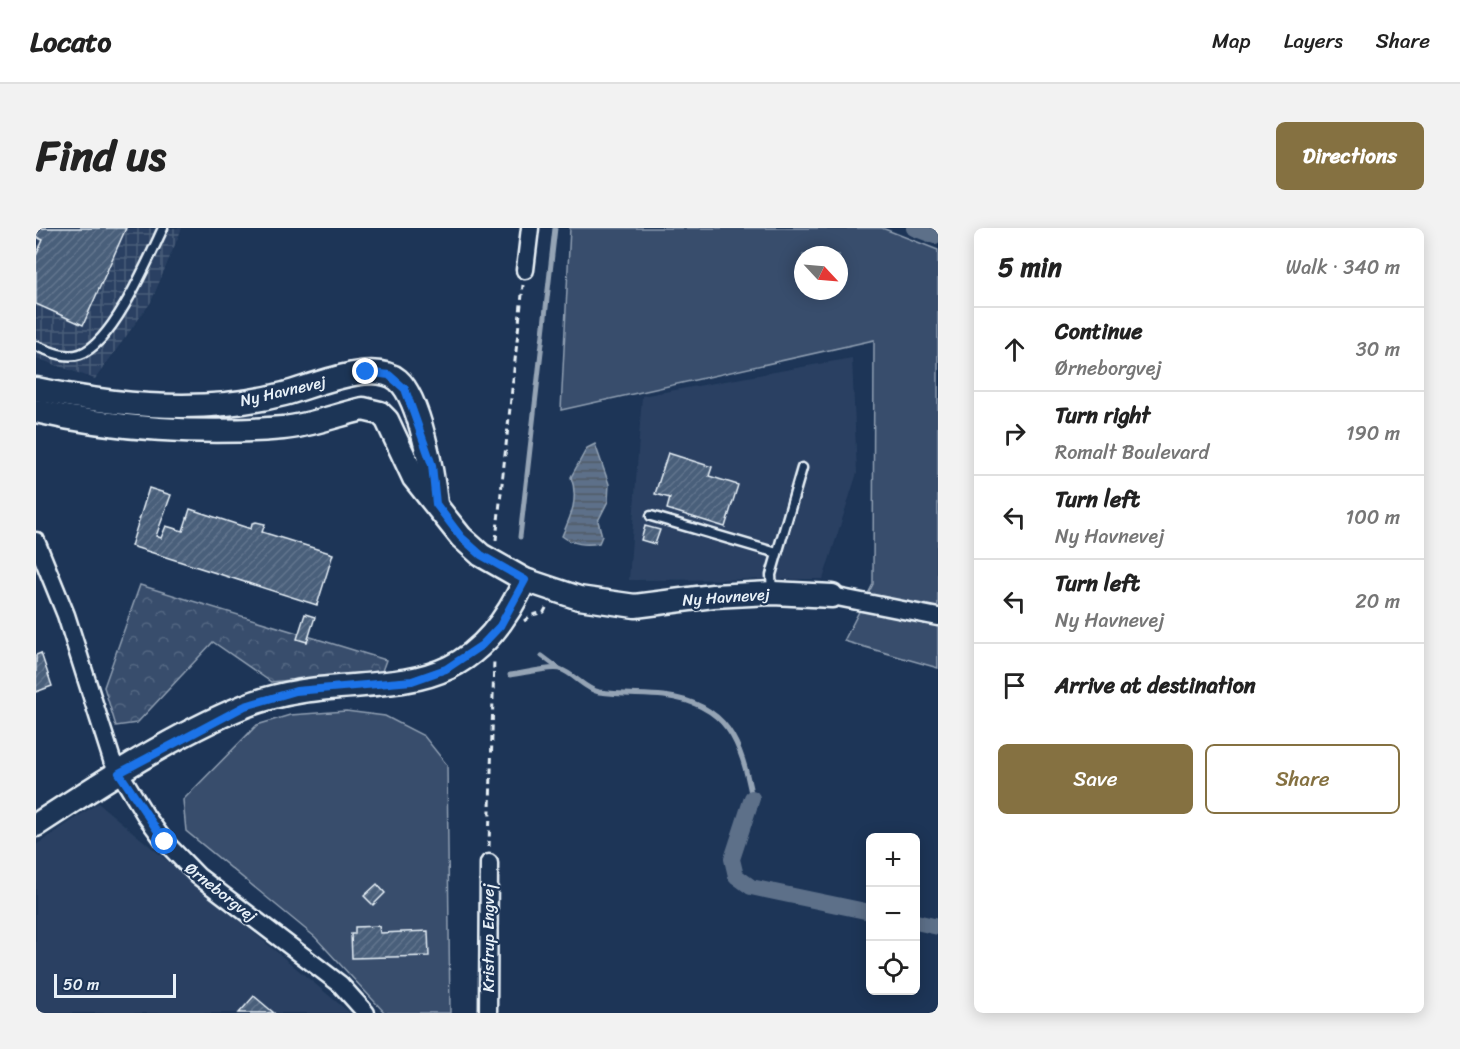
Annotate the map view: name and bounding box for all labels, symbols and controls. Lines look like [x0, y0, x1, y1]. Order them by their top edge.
text: Locato [30, 17, 111, 66]
text: Map [1212, 22, 1251, 60]
text: Layers [1284, 22, 1343, 60]
text: Share [1376, 22, 1430, 60]
text: Find us [36, 119, 166, 193]
button: Directions [1276, 122, 1424, 190]
text: 5 min [998, 244, 1062, 290]
north arrow [794, 246, 848, 300]
text: Walk · 340 m [1286, 250, 1400, 285]
text: Continue [1055, 312, 1143, 351]
text: 30 m [1356, 332, 1400, 367]
icon: ahead [998, 333, 1031, 366]
text: Ørneborgvej [1055, 351, 1162, 386]
route end [352, 358, 378, 384]
street label: Ny Havnevej [237, 367, 330, 415]
text: Turn right [1055, 396, 1150, 435]
text: 190 m [1346, 416, 1400, 451]
icon: right [998, 417, 1031, 450]
text: Romalt Boulevard [1055, 435, 1209, 470]
text: Turn left [1055, 480, 1140, 519]
text: 100 m [1346, 500, 1400, 535]
icon: left [998, 501, 1031, 534]
text: Ny Havnevej [1055, 519, 1165, 554]
text: Turn left [1055, 564, 1140, 603]
street label: Ny Havnevej [681, 579, 772, 615]
text: 20 m [1355, 584, 1400, 619]
icon: left [998, 585, 1031, 618]
text: Ny Havnevej [1055, 603, 1165, 638]
text: Arrive at destination [1055, 666, 1256, 705]
icon: arrive [998, 669, 1031, 702]
button: Save [998, 744, 1193, 814]
button: Share [1205, 744, 1400, 814]
route start [151, 828, 177, 854]
map controls [866, 833, 920, 995]
button: + [866, 833, 920, 887]
street label: Ørneborgvej [178, 854, 264, 930]
street label: Kristrup Engvej [474, 883, 503, 992]
button: − [866, 887, 920, 941]
button: locate [866, 941, 920, 995]
text: 50 m [63, 970, 99, 999]
scale bar [54, 971, 176, 998]

